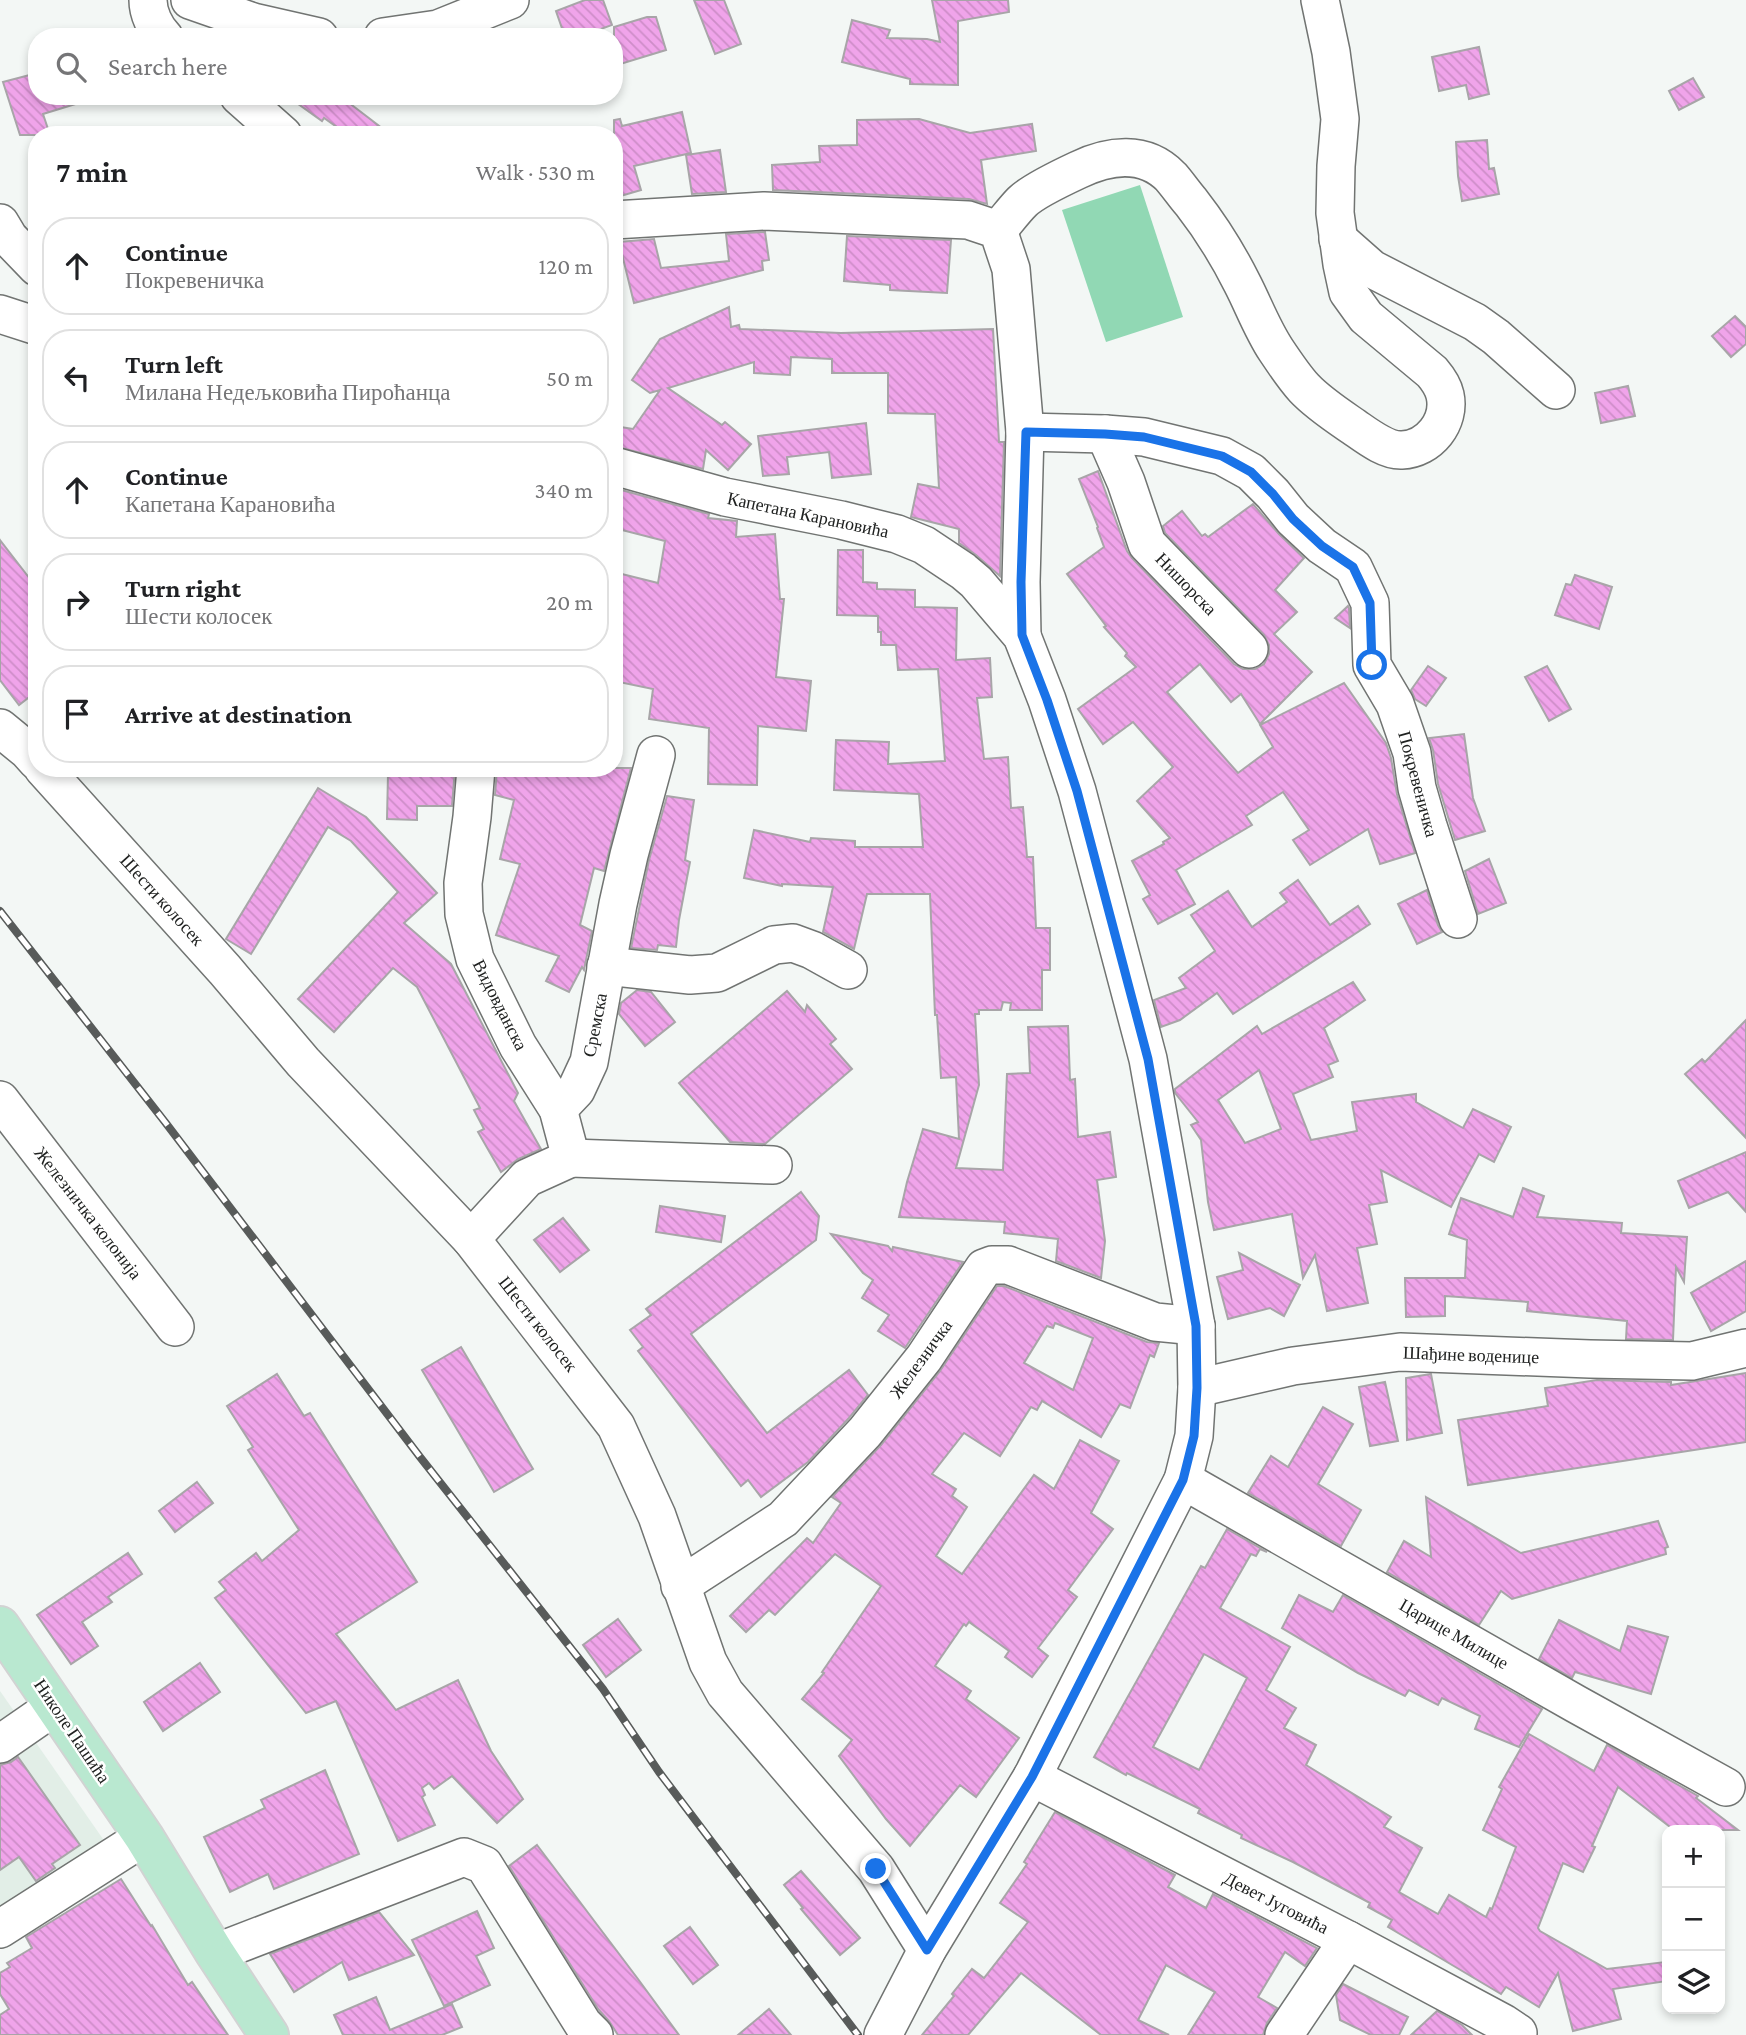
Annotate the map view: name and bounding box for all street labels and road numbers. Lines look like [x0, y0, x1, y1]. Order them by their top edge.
street label: Капетана Карановића [725, 488, 891, 542]
street label: Нишорска [1151, 549, 1221, 619]
street label: Покревеничка [1394, 729, 1442, 839]
street label: Шести колосек [116, 850, 208, 950]
street label: Видовданска [469, 956, 531, 1054]
street label: Сремска [579, 991, 611, 1059]
street label: Железничка колонија [30, 1143, 146, 1283]
street label: Шести колосек [495, 1272, 582, 1376]
street label: Железничка [886, 1316, 956, 1402]
street label: Шађине воденице [1403, 1343, 1539, 1367]
street label: Царице Милице [1396, 1595, 1512, 1673]
street label: Николе Пашића [30, 1675, 114, 1787]
street label: Девет Југовића [1220, 1868, 1332, 1938]

